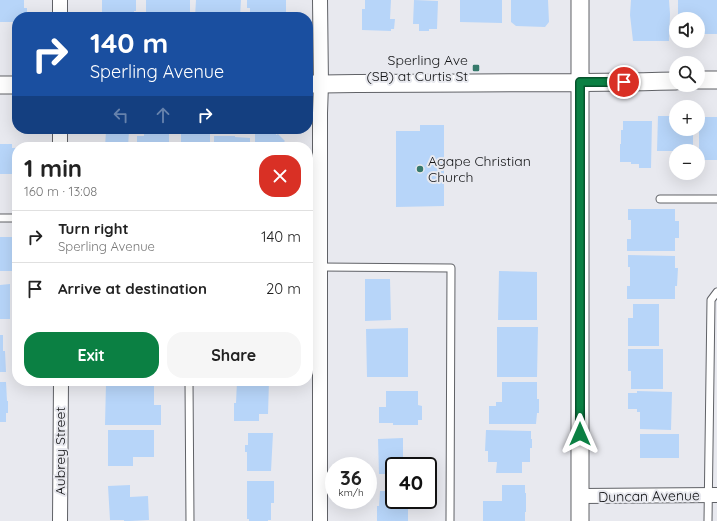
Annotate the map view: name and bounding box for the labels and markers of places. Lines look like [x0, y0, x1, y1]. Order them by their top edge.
place label: Sperling Ave (SB) at Curtis St [366, 51, 468, 85]
marker: Sperling Ave (SB) at Curtis St [471, 63, 481, 73]
pin [607, 65, 641, 99]
place label: Agape Christian Church [428, 152, 531, 186]
marker: Agape Christian Church [415, 164, 425, 174]

